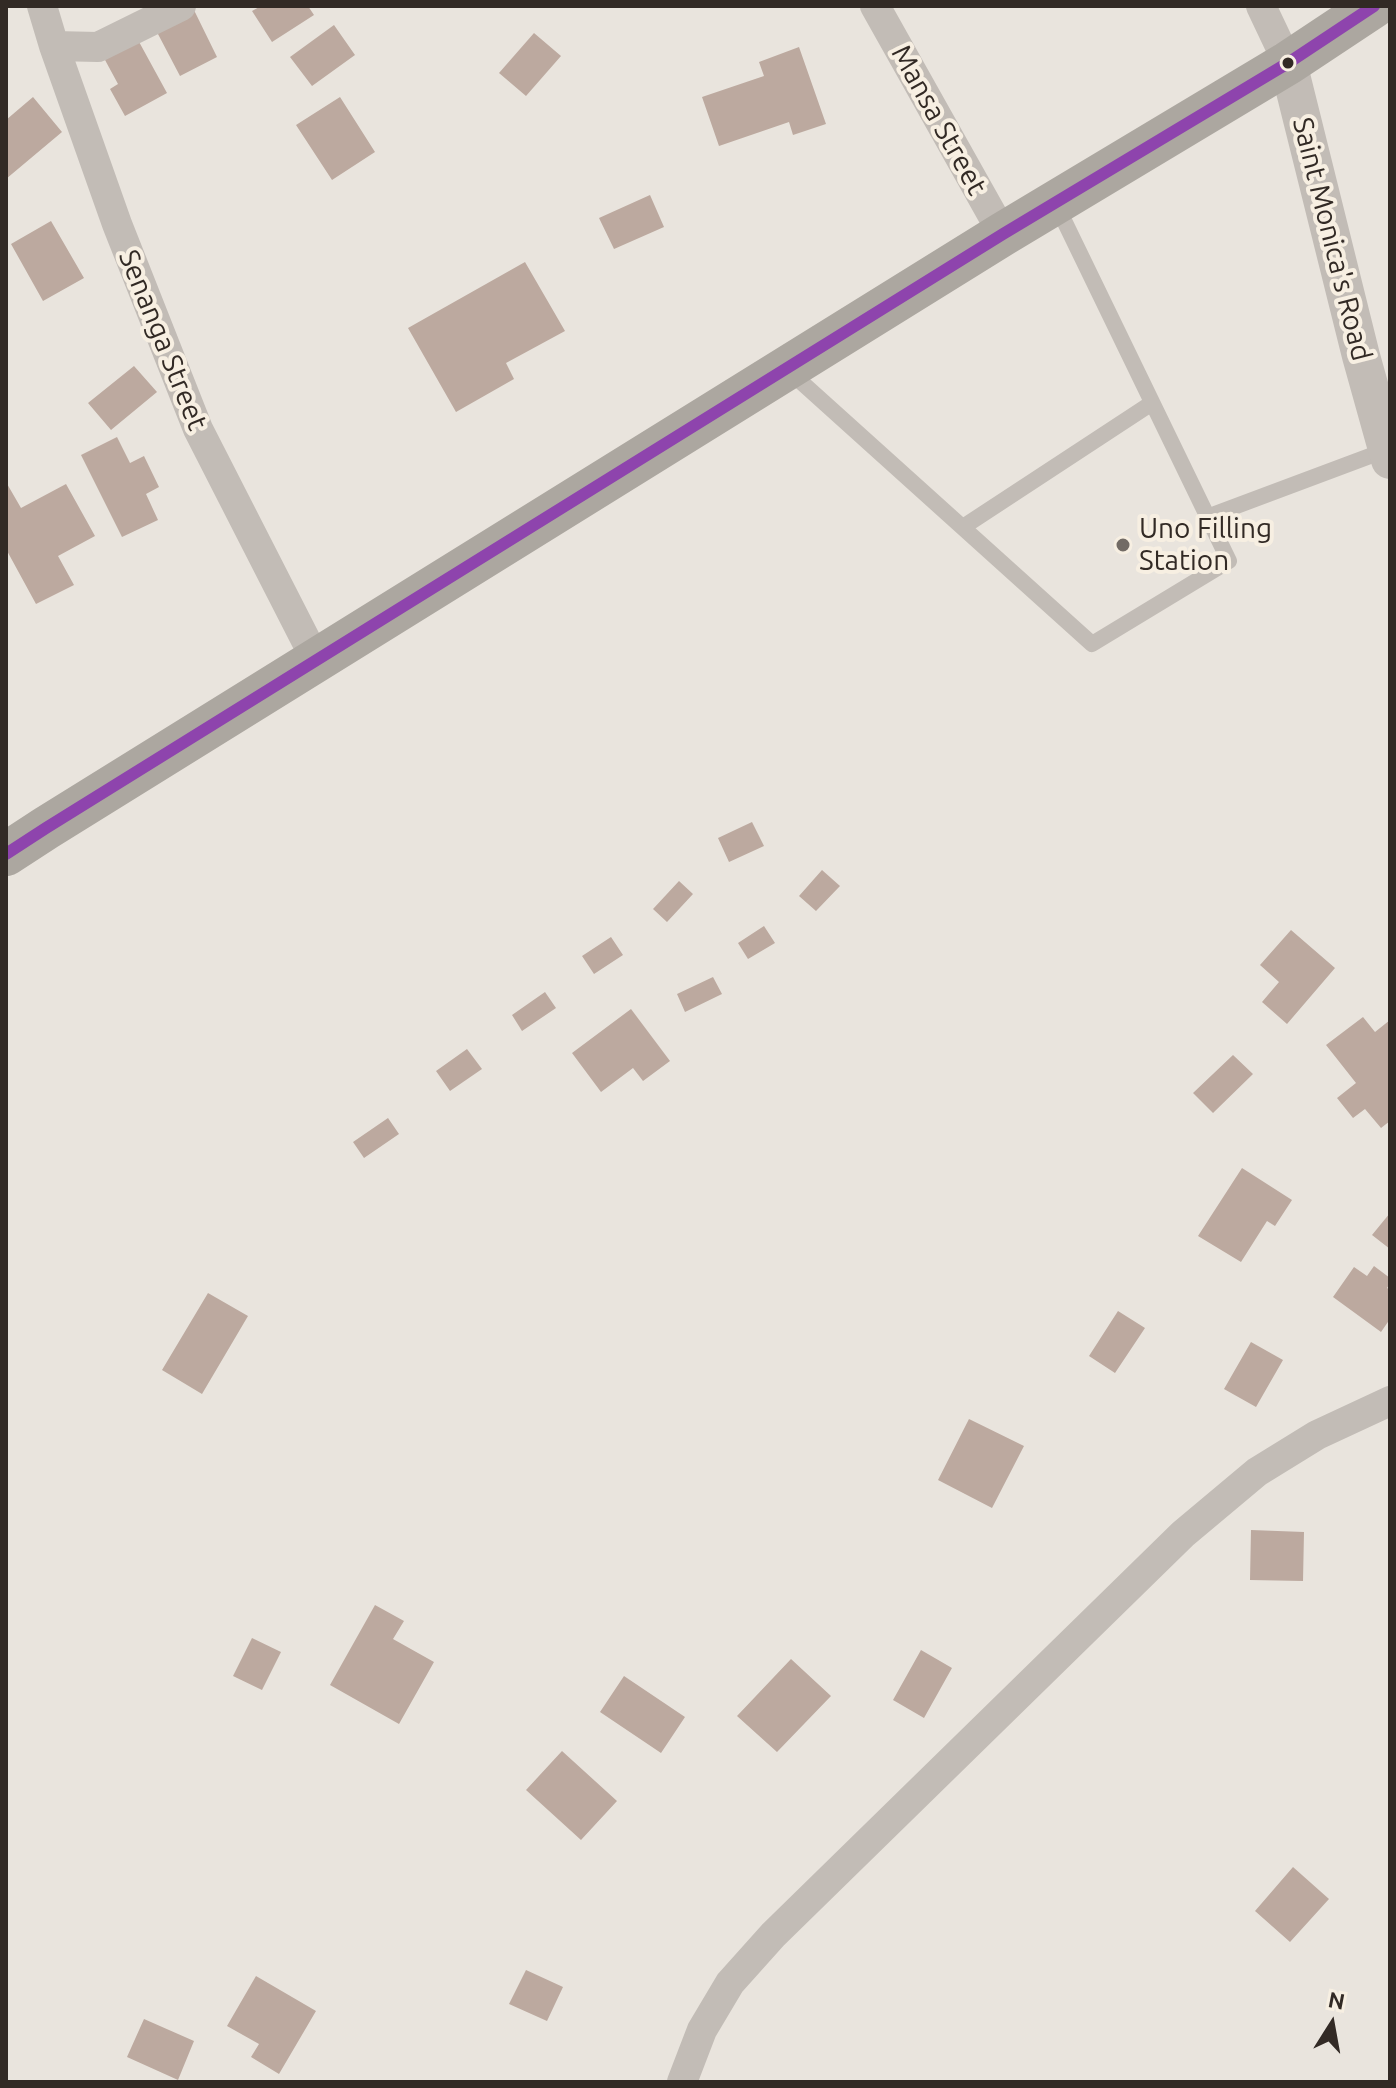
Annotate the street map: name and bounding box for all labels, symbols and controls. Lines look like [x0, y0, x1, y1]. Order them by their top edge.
street label: Mansa Street [884, 39, 994, 201]
unlabelled marker [1280, 55, 1296, 71]
street label: Saint Monica's Road [1286, 114, 1378, 364]
street label: Senanga Street [112, 245, 214, 435]
place label: Uno Filling Station [1139, 512, 1272, 578]
marker: Uno Filling Station [1114, 536, 1132, 554]
north arrow [1292, 1984, 1372, 2064]
text: N [1326, 1986, 1347, 2014]

